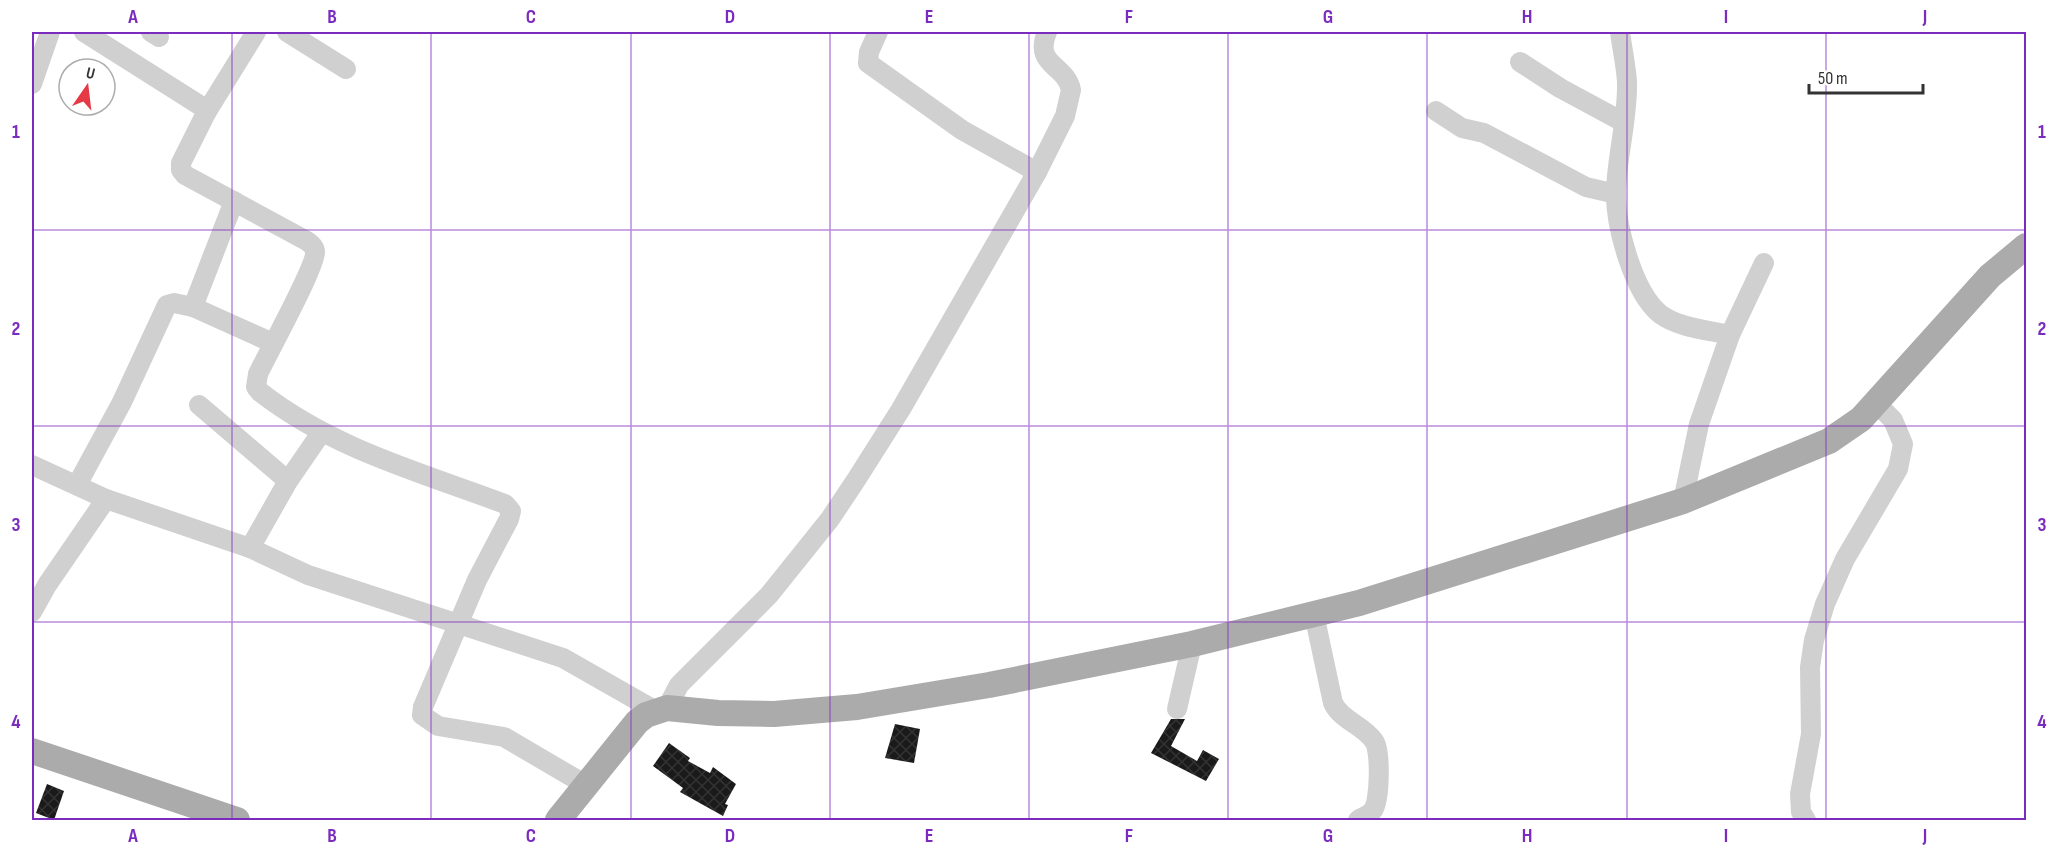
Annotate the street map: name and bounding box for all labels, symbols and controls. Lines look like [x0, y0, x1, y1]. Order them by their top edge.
text: A [127, 5, 138, 29]
text: B [327, 5, 337, 29]
text: C [526, 5, 536, 29]
text: D [725, 5, 735, 29]
text: E [925, 5, 933, 29]
text: F [1125, 5, 1133, 29]
text: G [1323, 5, 1333, 29]
text: H [1522, 5, 1532, 29]
text: I [1724, 5, 1728, 29]
text: J [1922, 5, 1927, 29]
north arrow [57, 57, 117, 117]
scale bar [1809, 57, 1923, 95]
text: U [84, 64, 97, 84]
text: 50 m [1818, 68, 1848, 89]
text: 1 [12, 120, 20, 144]
text: 1 [2038, 120, 2046, 144]
text: 2 [12, 317, 20, 341]
text: 2 [2038, 317, 2046, 341]
text: 3 [12, 513, 21, 537]
text: 3 [2038, 513, 2047, 537]
text: 4 [11, 710, 21, 734]
text: 4 [2037, 710, 2047, 734]
text: A [127, 824, 138, 848]
text: B [327, 824, 337, 848]
text: C [526, 824, 536, 848]
text: D [725, 824, 735, 848]
text: E [925, 824, 933, 848]
text: F [1125, 824, 1133, 848]
text: G [1323, 824, 1333, 848]
text: H [1522, 824, 1532, 848]
text: I [1724, 824, 1728, 848]
text: J [1922, 824, 1927, 848]

